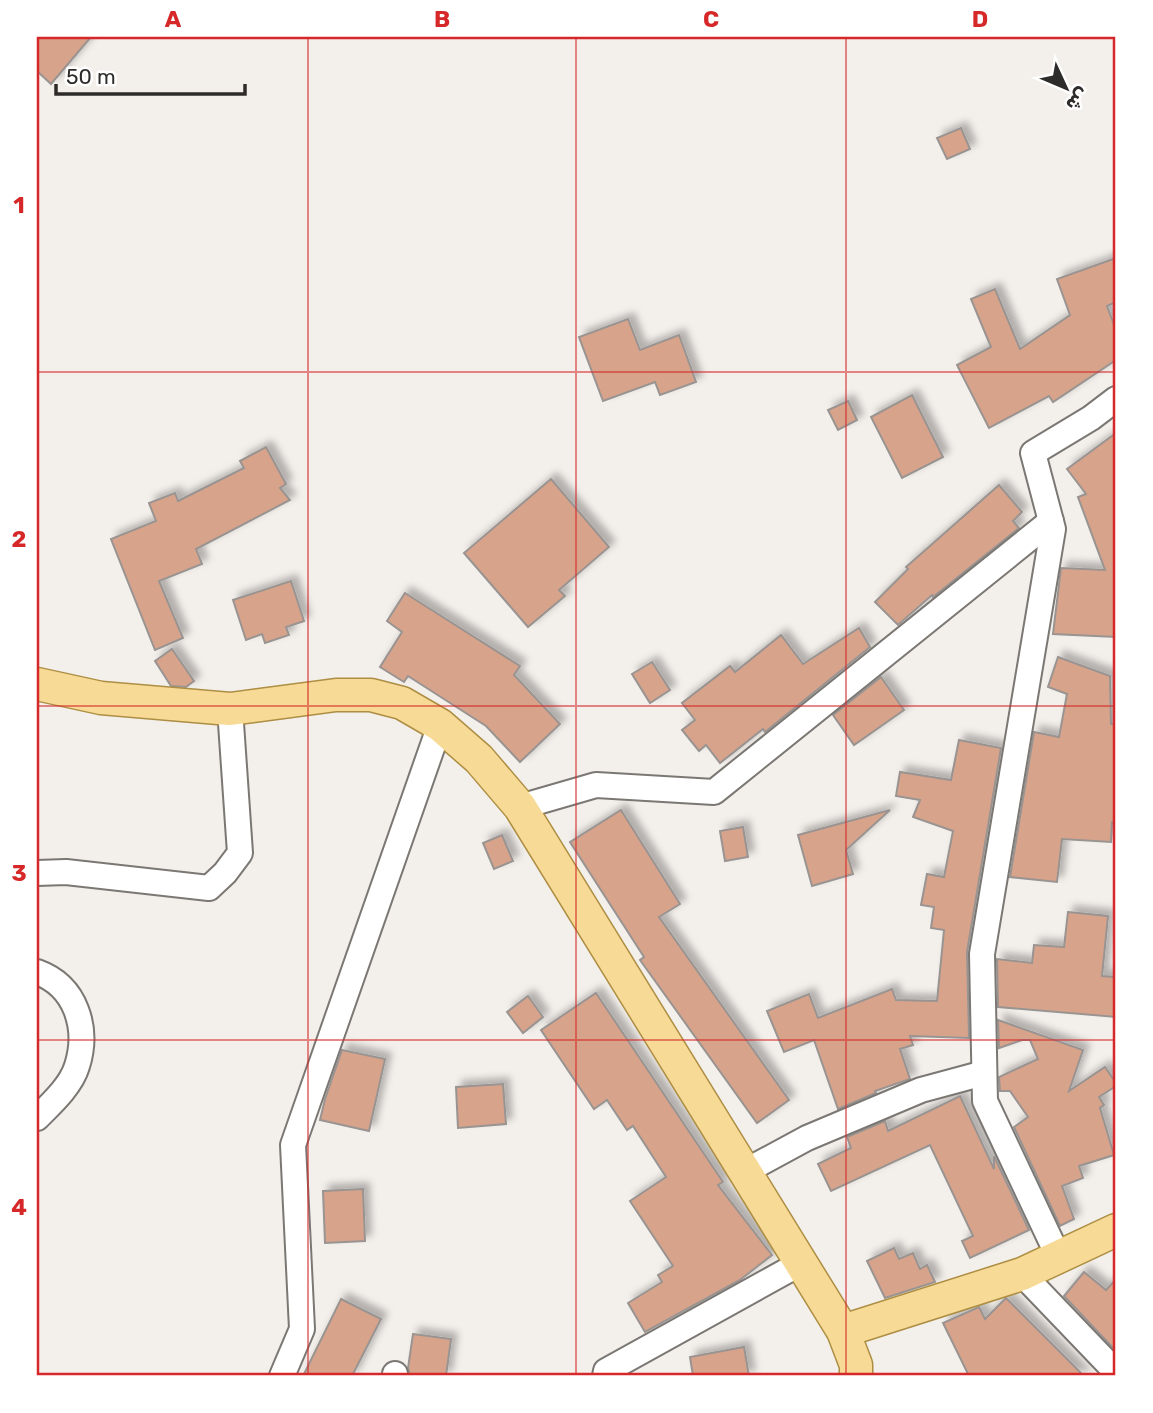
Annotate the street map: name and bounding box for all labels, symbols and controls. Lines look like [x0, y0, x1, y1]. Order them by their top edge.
text: A [165, 5, 182, 33]
text: B [434, 5, 450, 33]
text: C [703, 5, 719, 33]
text: D [972, 5, 988, 33]
scale bar [56, 52, 245, 96]
north arrow [1030, 52, 1100, 122]
text: 50 m [66, 64, 116, 89]
text: ش [1061, 83, 1095, 116]
text: 1 [13, 191, 25, 219]
text: 2 [12, 525, 26, 553]
text: 3 [11, 859, 27, 887]
text: 4 [11, 1193, 27, 1221]

